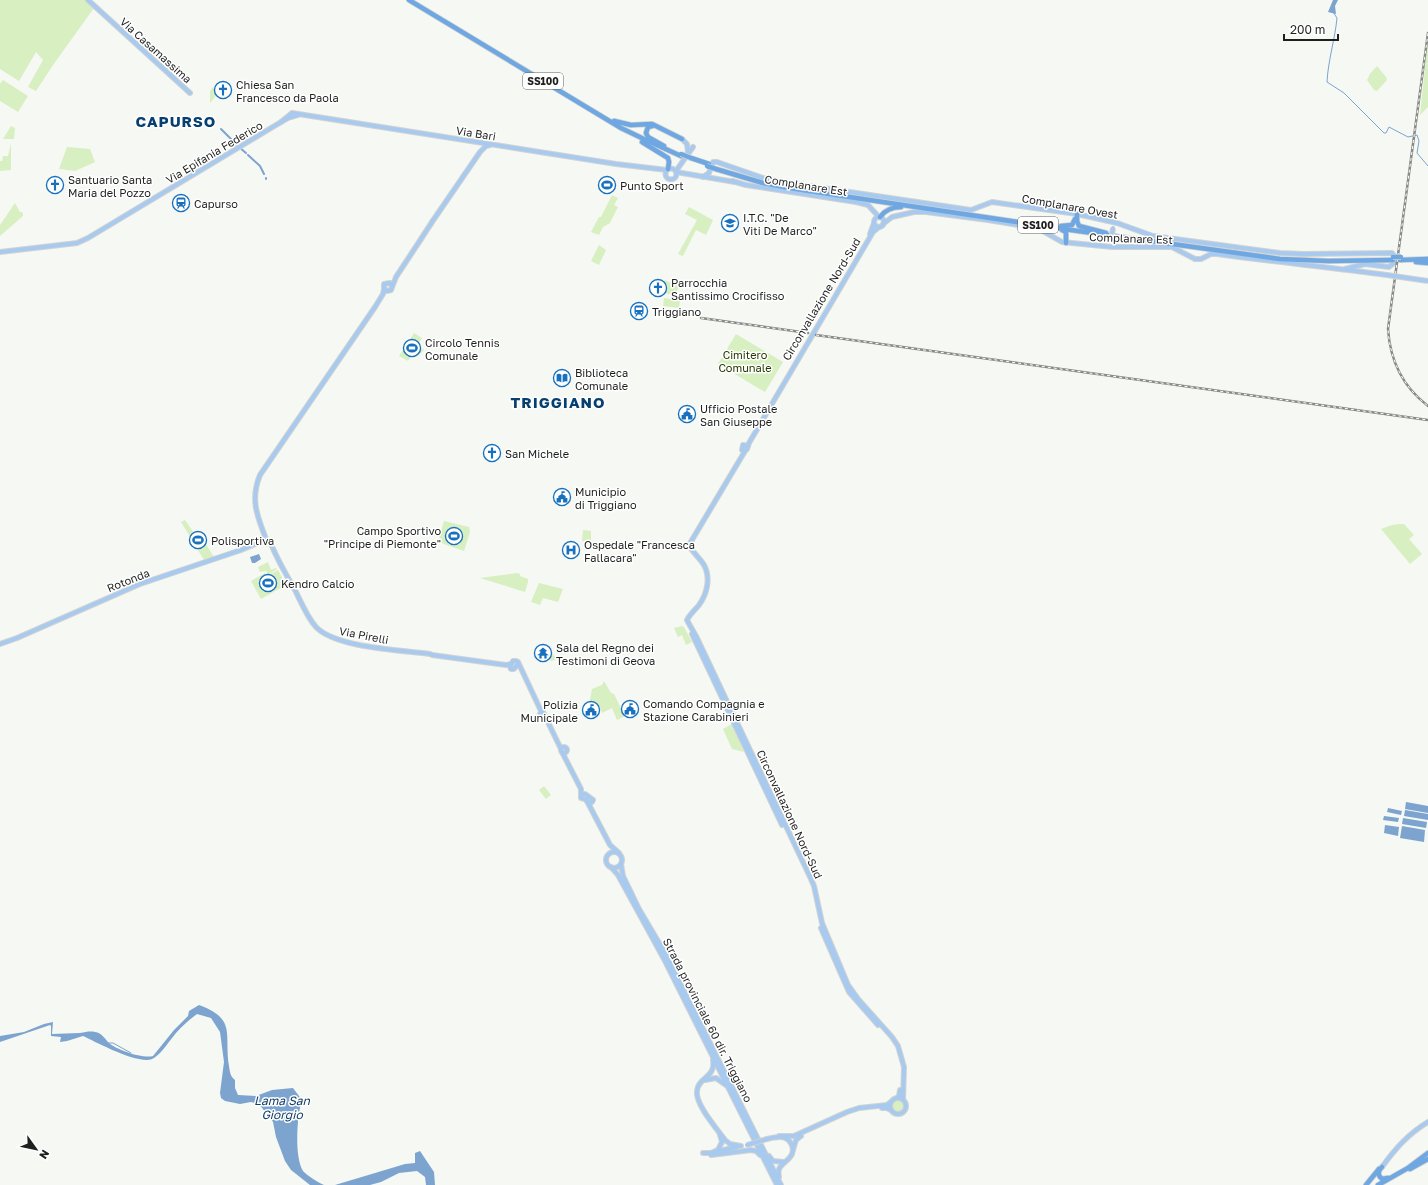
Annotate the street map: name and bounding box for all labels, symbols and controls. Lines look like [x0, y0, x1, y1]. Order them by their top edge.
street label: Via Casamassima [118, 15, 194, 85]
scale bar [1284, 16, 1338, 42]
text: 200 m [1290, 22, 1325, 37]
road number: SS100 [523, 73, 563, 89]
place label: Chiesa San Francesco da Paola [236, 78, 339, 104]
church icon: Chiesa San Francesco da Paola [213, 80, 233, 100]
district label: CAPURSO [136, 112, 216, 130]
street label: Via Epifania Federico [163, 118, 265, 186]
street label: Via Bari [455, 123, 497, 143]
street label: Complanare Est [764, 172, 848, 198]
place label: Santuario Santa Maria del Pozzo [68, 173, 152, 199]
church icon: Santuario Santa Maria del Pozzo [45, 175, 65, 195]
sports icon: Punto Sport [597, 175, 617, 195]
place label: Punto Sport [620, 179, 684, 192]
street label: Complanare Ovest [1021, 191, 1119, 221]
station icon: Capurso [171, 193, 191, 213]
place label: Capurso [194, 197, 238, 210]
place label: I.T.C. "De Viti De Marco" [743, 211, 817, 237]
school or university icon: I.T.C. "De Viti De Marco" [720, 213, 740, 233]
road number: SS100 [1018, 217, 1058, 233]
street label: Complanare Est [1089, 230, 1173, 246]
street label: Circonvallazione Nord-Sud [779, 235, 863, 363]
place label: Parrocchia Santissimo Crocifisso [671, 276, 785, 302]
church icon: Parrocchia Santissimo Crocifisso [648, 278, 668, 298]
station icon: Triggiano [629, 301, 649, 321]
place label: Triggiano [652, 305, 702, 318]
place label: Circolo Tennis Comunale [425, 336, 500, 362]
sports icon: Circolo Tennis Comunale [402, 338, 422, 358]
park label: Cimitero Comunale [718, 348, 772, 374]
place label: Biblioteca Comunale [575, 366, 628, 392]
library icon: Biblioteca Comunale [552, 368, 572, 388]
district label: TRIGGIANO [510, 393, 606, 411]
place label: Ufficio Postale San Giuseppe [700, 402, 777, 428]
public building icon: Ufficio Postale San Giuseppe [677, 404, 697, 424]
church icon: San Michele [482, 443, 502, 463]
place label: San Michele [505, 447, 569, 460]
place label: Municipio di Triggiano [575, 485, 637, 511]
public building icon: Municipio di Triggiano [552, 487, 572, 507]
place label: Campo Sportivo "Principe di Piemonte" [324, 524, 441, 550]
sports icon: Campo Sportivo "Principe di Piemonte" [444, 526, 464, 546]
sports icon: Polisportiva [188, 530, 208, 550]
place label: Polisportiva [211, 534, 274, 547]
place label: Ospedale "Francesca Fallacara" [584, 538, 695, 564]
hospital icon: Ospedale "Francesca Fallacara" [561, 540, 581, 560]
street label: Rotonda [105, 566, 151, 594]
sports icon: Kendro Calcio [258, 573, 278, 593]
place label: Kendro Calcio [281, 577, 355, 590]
street label: Via Pirelli [338, 624, 390, 646]
place label: Sala del Regno dei Testimoni di Geova [556, 641, 655, 667]
temple icon: Sala del Regno dei Testimoni di Geova [533, 643, 553, 663]
place label: Comando Compagnia e Stazione Carabinieri [643, 697, 765, 723]
place label: Polizia Municipale [520, 698, 578, 724]
public building icon: Comando Compagnia e Stazione Carabinieri [620, 699, 640, 719]
public building icon: Polizia Municipale [581, 700, 601, 720]
street label: Circonvallazione Nord-Sud [754, 748, 826, 880]
street label: Strada provinciale 60 dir. Triggiano [661, 936, 755, 1105]
water label: Lama San Giorgio [254, 1093, 311, 1122]
north arrow [16, 1129, 56, 1169]
text: N [37, 1148, 53, 1162]

